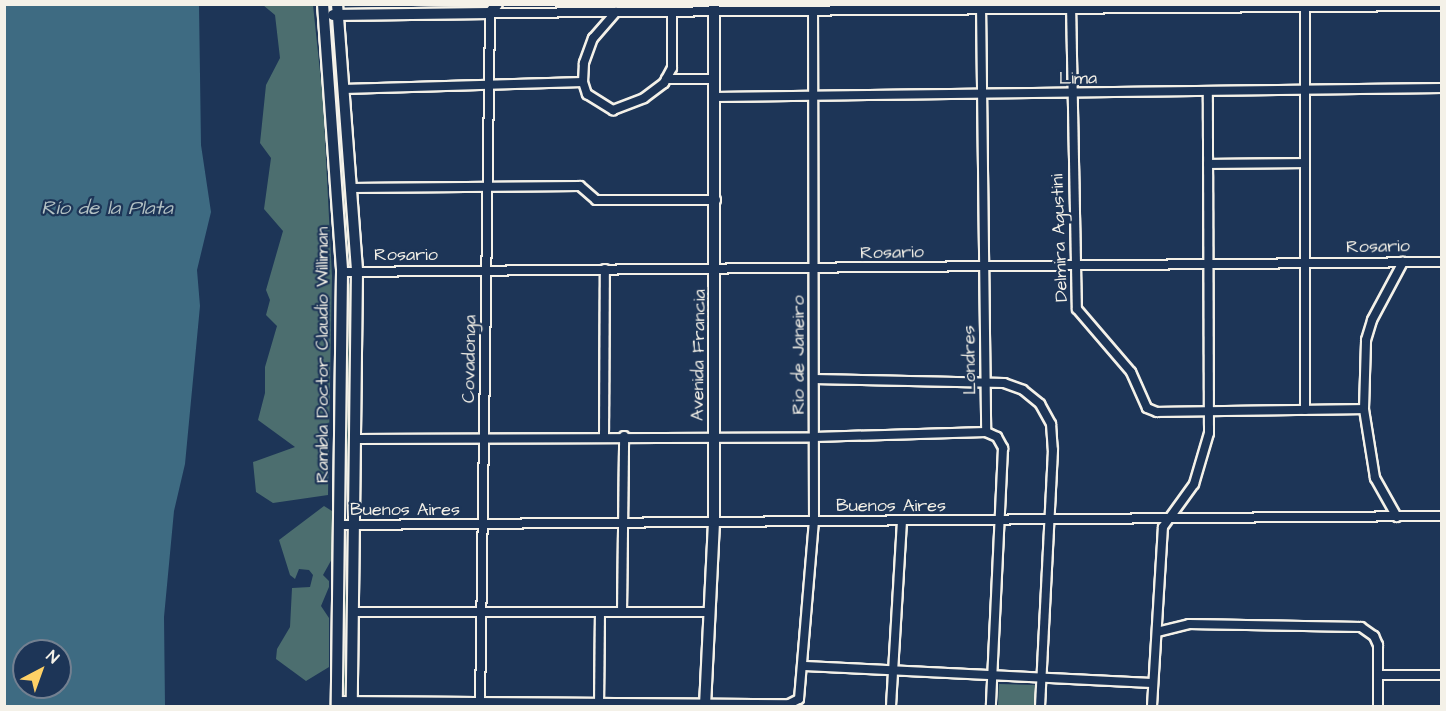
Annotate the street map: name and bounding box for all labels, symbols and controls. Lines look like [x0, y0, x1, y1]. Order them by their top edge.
street label: Lima [1059, 68, 1097, 90]
street label: Delmira Agustini [1047, 174, 1073, 302]
water label: Río de la Plata [41, 196, 173, 220]
street label: Rambla Doctor Claudio Williman [312, 227, 334, 483]
street label: Rosario [1346, 236, 1410, 258]
street label: Rosario [860, 242, 924, 264]
street label: Rosario [374, 244, 438, 266]
street label: Avenida Francia [687, 289, 711, 421]
street label: Rio de Janeiro [788, 295, 810, 415]
street label: Covadonga [458, 315, 482, 403]
street label: Londres [959, 325, 981, 395]
street label: Buenos Aires [836, 495, 946, 517]
street label: Buenos Aires [350, 499, 460, 521]
north arrow [12, 639, 72, 699]
text: N [41, 645, 63, 669]

